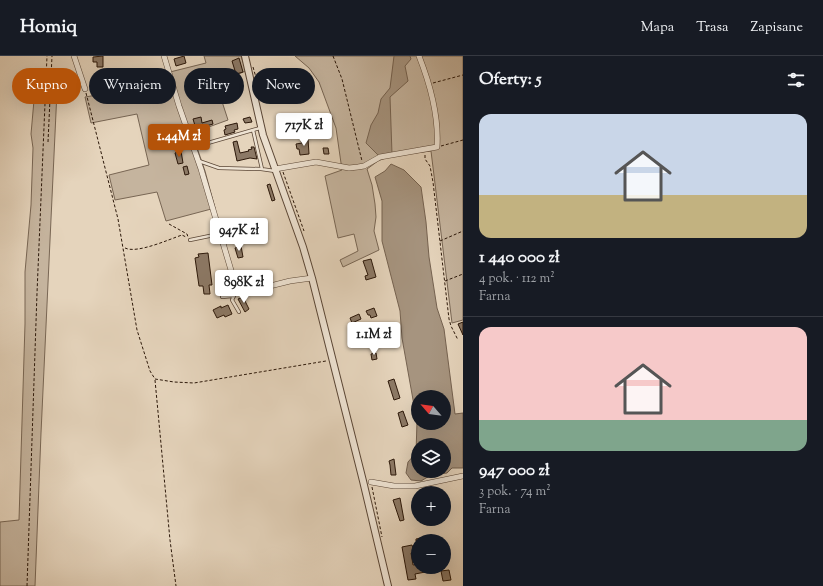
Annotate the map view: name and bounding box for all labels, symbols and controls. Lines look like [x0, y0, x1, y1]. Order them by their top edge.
text: Homiq [20, 14, 77, 41]
text: Mapa [641, 18, 674, 38]
text: Trasa [696, 18, 728, 38]
text: Zapisane [750, 18, 803, 38]
chip: Kupno [12, 68, 81, 104]
chip: Wynajem [89, 68, 176, 104]
chip: Filtry [184, 68, 244, 104]
chip: Nowe [252, 68, 315, 104]
text: Oferty: 5 [479, 68, 541, 92]
icon: filters [785, 69, 807, 91]
pin: 717K zł [267, 113, 341, 147]
text: 717K zł [285, 117, 323, 135]
pin: 1.44M zł [138, 124, 220, 158]
text: 1.44M zł [157, 128, 201, 146]
icon: home [607, 140, 679, 212]
pin: 947K zł [202, 218, 276, 252]
text: 947K zł [219, 222, 259, 240]
text: 1 440 000 zł [479, 246, 560, 270]
pin: 898K zł [207, 270, 281, 304]
text: 4 pok. · 112 m² [479, 270, 555, 288]
text: 898K zł [224, 274, 264, 292]
text: Farna [479, 288, 510, 306]
pin: 1.1M zł [337, 322, 411, 356]
text: 1.1M zł [356, 326, 392, 344]
icon: home [607, 353, 679, 425]
north arrow [411, 390, 451, 430]
map controls [411, 390, 451, 574]
button: layers [411, 438, 451, 478]
text: 947 000 zł [479, 459, 550, 483]
text: 3 pok. · 74 m² [479, 483, 551, 501]
button: + [411, 486, 451, 526]
text: Farna [479, 501, 510, 519]
button: − [411, 534, 451, 574]

